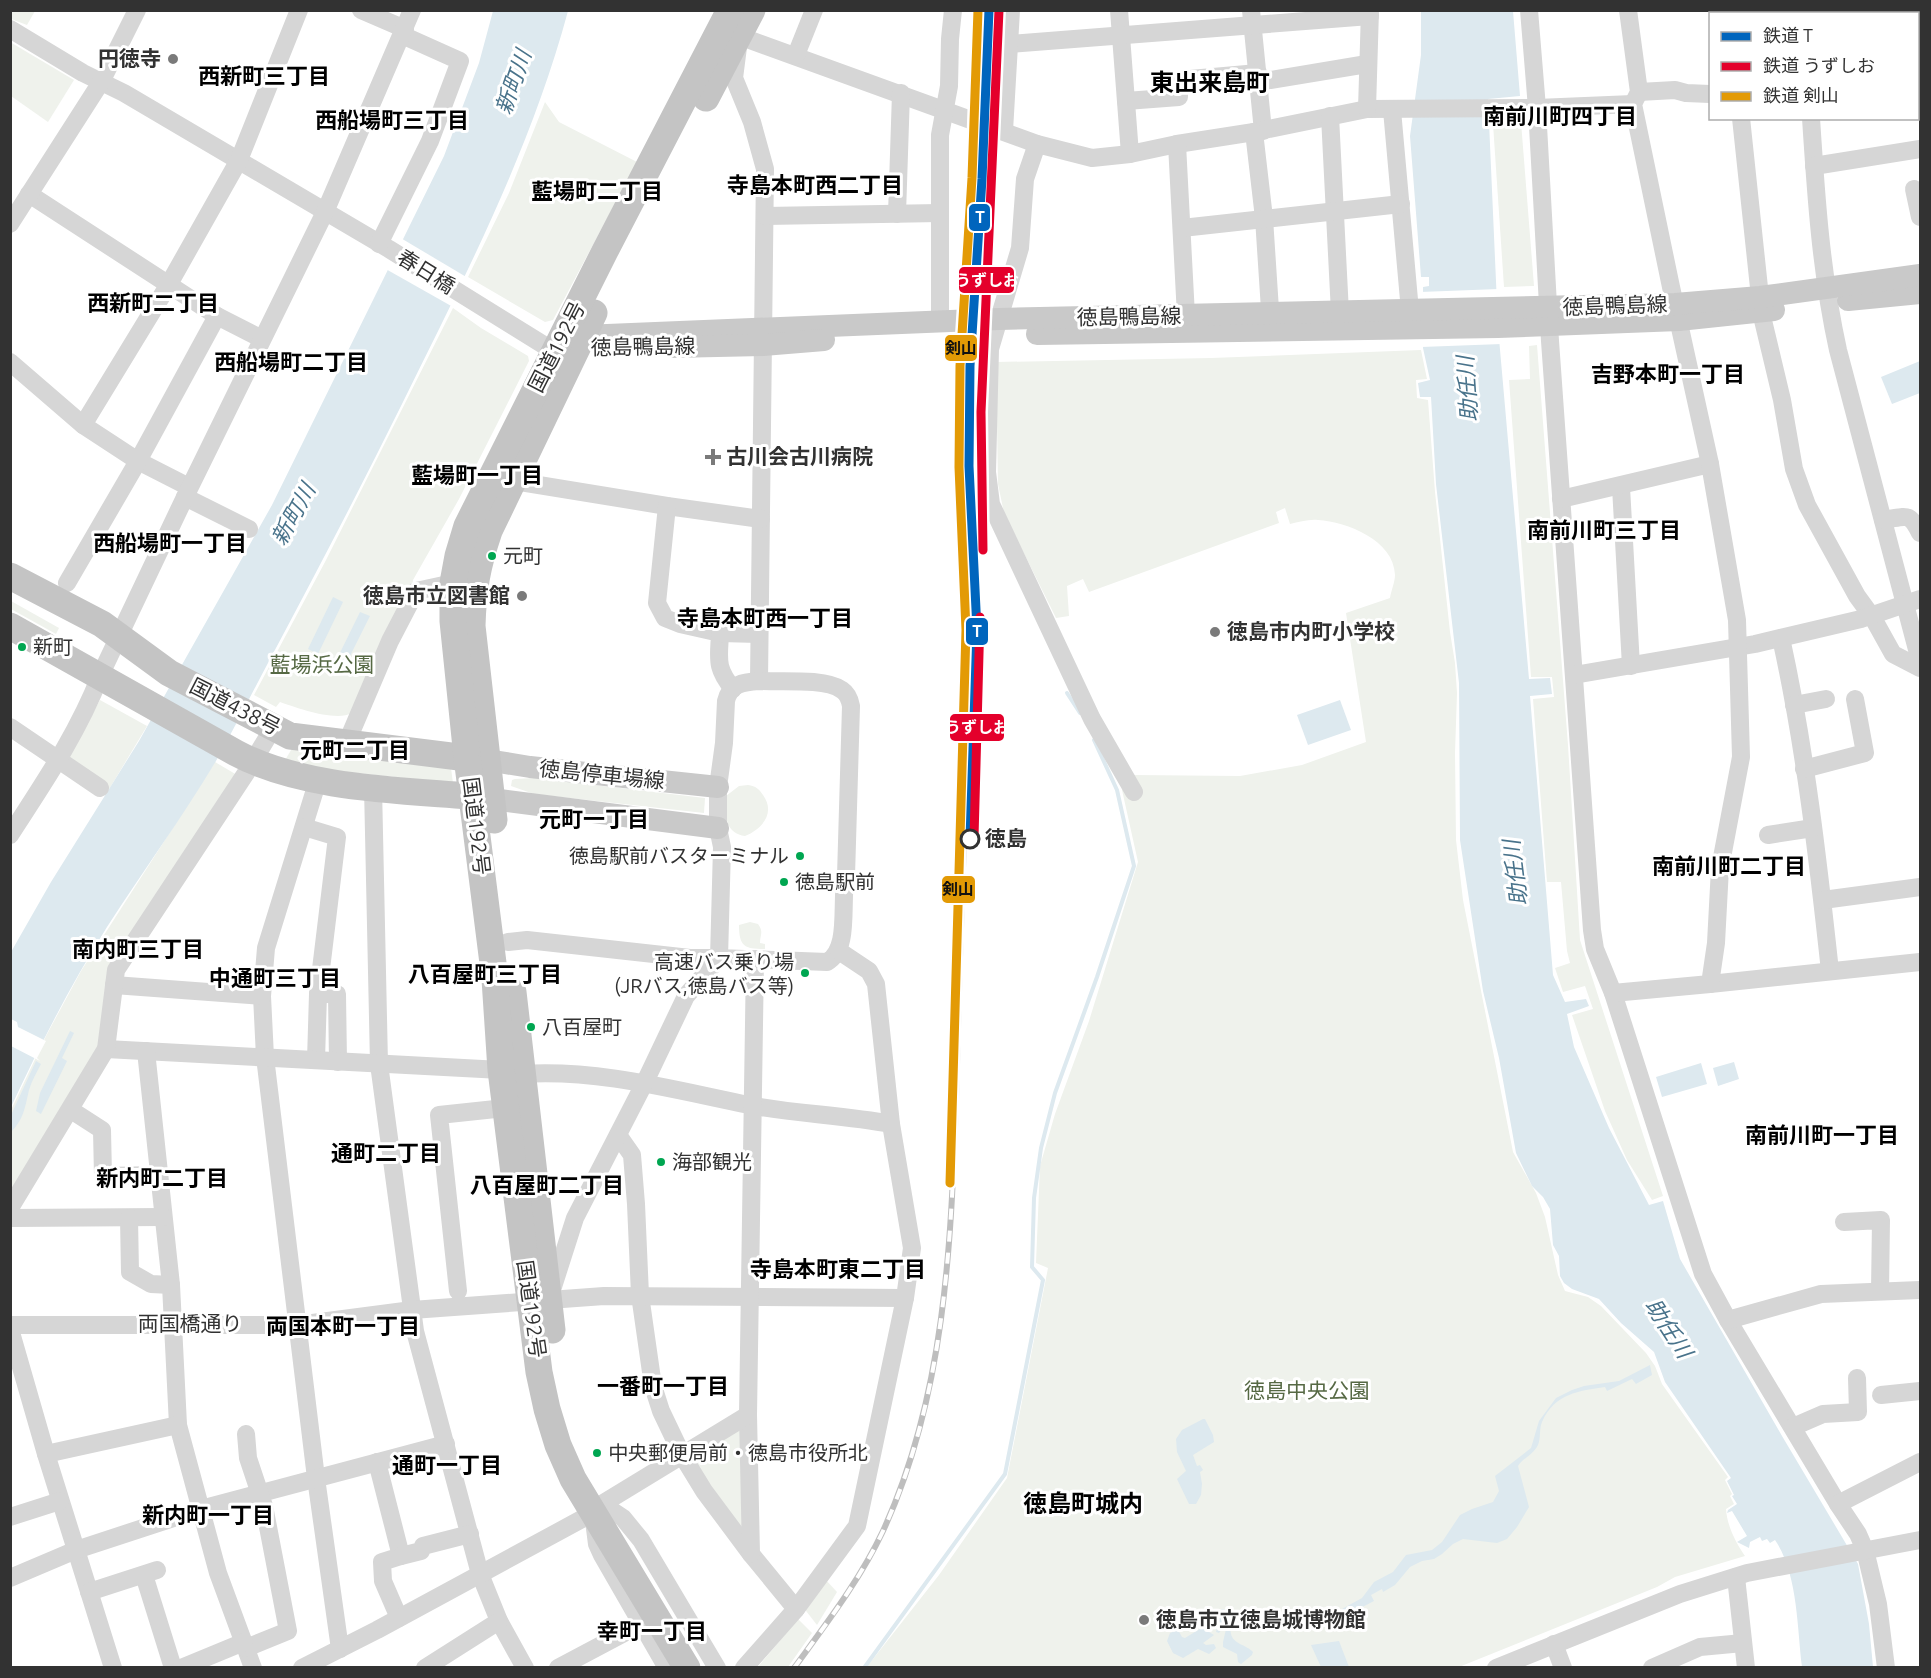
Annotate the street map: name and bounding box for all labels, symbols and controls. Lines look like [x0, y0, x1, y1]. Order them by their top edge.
legend [1709, 12, 1919, 120]
text: 鉄道 T [1763, 25, 1813, 45]
water label: 新町川 [490, 45, 536, 117]
place label: 円徳寺 [98, 46, 161, 70]
marker: 円徳寺 [166, 52, 180, 66]
text: 鉄道 うずしお [1763, 55, 1875, 75]
district label: 西新町三丁目 [198, 63, 330, 88]
district label: 東出来島町 [1150, 69, 1270, 96]
text: 鉄道 剣山 [1763, 85, 1839, 105]
district label: 南前川町四丁目 [1483, 103, 1637, 128]
district label: 西船場町三丁目 [315, 107, 469, 132]
district label: 寺島本町西二丁目 [727, 172, 903, 197]
district label: 藍場町二丁目 [531, 178, 663, 203]
line badge: T [968, 203, 991, 232]
text: T [975, 208, 985, 226]
street label: 春日橋 [393, 244, 460, 298]
line badge: うずしお [958, 266, 1015, 294]
text: うずしお [955, 271, 1019, 289]
district label: 西新町二丁目 [87, 290, 219, 315]
street label: 徳島鴨島線 [1562, 291, 1668, 319]
street label: 国道192号 [523, 297, 589, 396]
street label: 徳島鴨島線 [1076, 303, 1182, 329]
street label: 徳島鴨島線 [590, 333, 696, 359]
line badge: 剣山 [944, 334, 978, 362]
text: 剣山 [945, 339, 977, 357]
district label: 西船場町二丁目 [214, 349, 368, 374]
water label: 助任川 [1452, 353, 1481, 423]
district label: 吉野本町一丁目 [1591, 361, 1745, 386]
place label: 古川会古川病院 [726, 444, 873, 468]
marker: 古川会古川病院 [704, 448, 722, 466]
district label: 藍場町一丁目 [411, 462, 543, 487]
water label: 新町川 [266, 477, 320, 549]
district label: 南前川町三丁目 [1527, 517, 1681, 542]
district label: 西船場町一丁目 [93, 530, 247, 555]
place label: 元町 [503, 544, 543, 567]
marker: 元町 [486, 550, 498, 562]
place label: 徳島市立図書館 [363, 583, 510, 607]
marker: 徳島市立図書館 [515, 589, 529, 603]
district label: 寺島本町西一丁目 [677, 605, 853, 630]
line badge: T [965, 617, 989, 646]
place label: 徳島市内町小学校 [1227, 619, 1395, 643]
text: T [972, 622, 982, 640]
marker: 徳島市内町小学校 [1208, 625, 1222, 639]
place label: 新町 [33, 635, 73, 658]
marker: 新町 [16, 641, 28, 653]
park label: 藍場浜公園 [270, 652, 375, 676]
street label: 国道438号 [186, 673, 285, 739]
line badge: うずしお [949, 713, 1005, 742]
text: うずしお [945, 718, 1009, 736]
district label: 元町二丁目 [300, 737, 410, 762]
street label: 徳島停車場線 [538, 755, 666, 793]
street label: 国道192号 [459, 776, 495, 876]
district label: 元町一丁目 [539, 806, 649, 831]
place label: 徳島 [985, 826, 1027, 850]
marker: 徳島 [960, 829, 980, 849]
water label: 助任川 [1498, 837, 1531, 907]
place label: 徳島駅前バスターミナル [569, 844, 789, 867]
marker: 徳島駅前バスターミナル [794, 850, 806, 862]
district label: 南前川町二丁目 [1652, 853, 1806, 878]
place label: 徳島駅前 [795, 870, 875, 893]
line badge: 剣山 [941, 875, 976, 904]
marker: 徳島駅前 [778, 876, 790, 888]
text: 剣山 [942, 880, 974, 898]
district label: 南内町三丁目 [72, 936, 204, 961]
place label: 高速バス乗り場 (JRバス,徳島バス等) [614, 950, 794, 997]
district label: 八百屋町三丁目 [408, 961, 562, 986]
district label: 中通町三丁目 [209, 965, 341, 990]
marker: 高速バス乗り場 (JRバス,徳島バス等) [799, 967, 811, 979]
place label: 八百屋町 [542, 1015, 622, 1038]
marker: 八百屋町 [525, 1021, 537, 1033]
district label: 南前川町一丁目 [1745, 1122, 1899, 1147]
district label: 通町二丁目 [331, 1140, 441, 1165]
place label: 海部観光 [672, 1150, 752, 1173]
marker: 海部観光 [655, 1156, 667, 1168]
district label: 新内町二丁目 [96, 1165, 228, 1190]
district label: 八百屋町二丁目 [470, 1172, 624, 1197]
district label: 寺島本町東二丁目 [750, 1256, 926, 1281]
street label: 国道192号 [513, 1258, 551, 1359]
water label: 助任川 [1641, 1293, 1699, 1364]
street label: 両国橋通り [138, 1311, 243, 1335]
district label: 両国本町一丁目 [266, 1313, 420, 1338]
district label: 一番町一丁目 [597, 1373, 729, 1398]
park label: 徳島中央公園 [1244, 1378, 1370, 1402]
place label: 中央郵便局前・徳島市役所北 [608, 1441, 868, 1464]
marker: 中央郵便局前・徳島市役所北 [591, 1447, 603, 1459]
district label: 通町一丁目 [392, 1452, 502, 1477]
district label: 徳島町城内 [1023, 1490, 1143, 1517]
district label: 新内町一丁目 [142, 1502, 274, 1527]
place label: 徳島市立徳島城博物館 [1156, 1607, 1366, 1631]
marker: 徳島市立徳島城博物館 [1137, 1613, 1151, 1627]
district label: 幸町一丁目 [597, 1618, 707, 1643]

